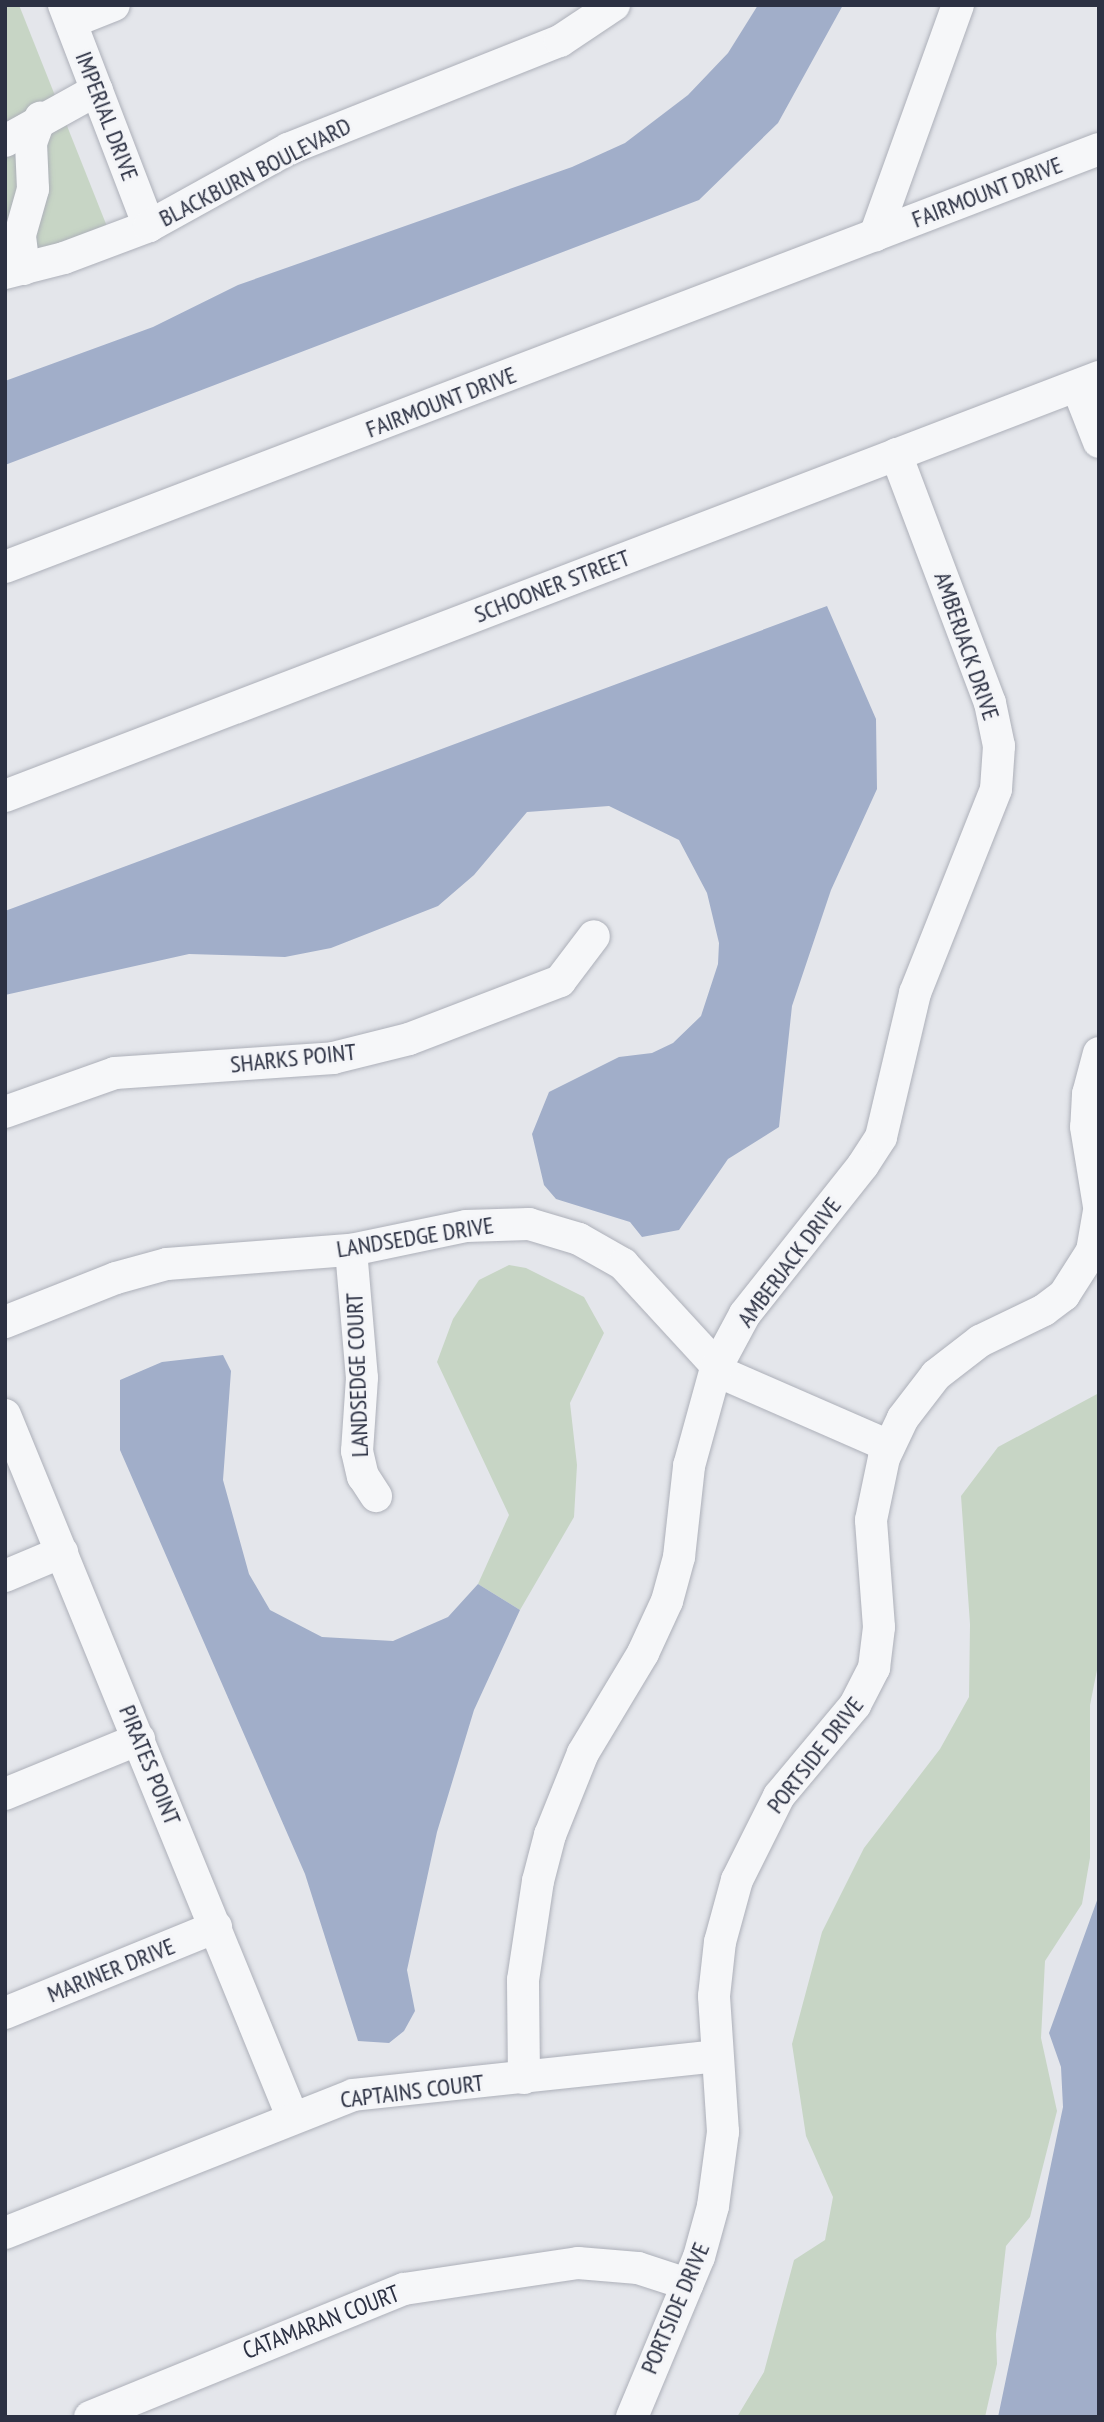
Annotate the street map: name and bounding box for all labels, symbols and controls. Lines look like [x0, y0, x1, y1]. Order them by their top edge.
street label: IMPERIAL DRIVE [69, 47, 145, 185]
street label: BLACKBURN BOULEVARD [154, 111, 356, 233]
street label: FAIRMOUNT DRIVE [908, 150, 1066, 234]
street label: FAIRMOUNT DRIVE [362, 360, 520, 444]
street label: SCHOONER STREET [470, 543, 634, 629]
street label: AMBERJACK DRIVE [928, 568, 1006, 724]
street label: SHARKS POINT [229, 1037, 357, 1079]
street label: AMBERJACK DRIVE [731, 1191, 847, 1333]
street label: LANDSEDGE DRIVE [334, 1210, 496, 1264]
street label: LANDSEDGE COURT [340, 1292, 374, 1458]
street label: PORTSIDE DRIVE [761, 1691, 869, 1819]
street label: PIRATES POINT [113, 1701, 187, 1829]
street label: MARINER DRIVE [43, 1931, 179, 2009]
street label: CAPTAINS COURT [339, 2068, 485, 2114]
street label: PORTSIDE DRIVE [634, 2238, 716, 2378]
street label: CATAMARAN COURT [239, 2279, 403, 2365]

